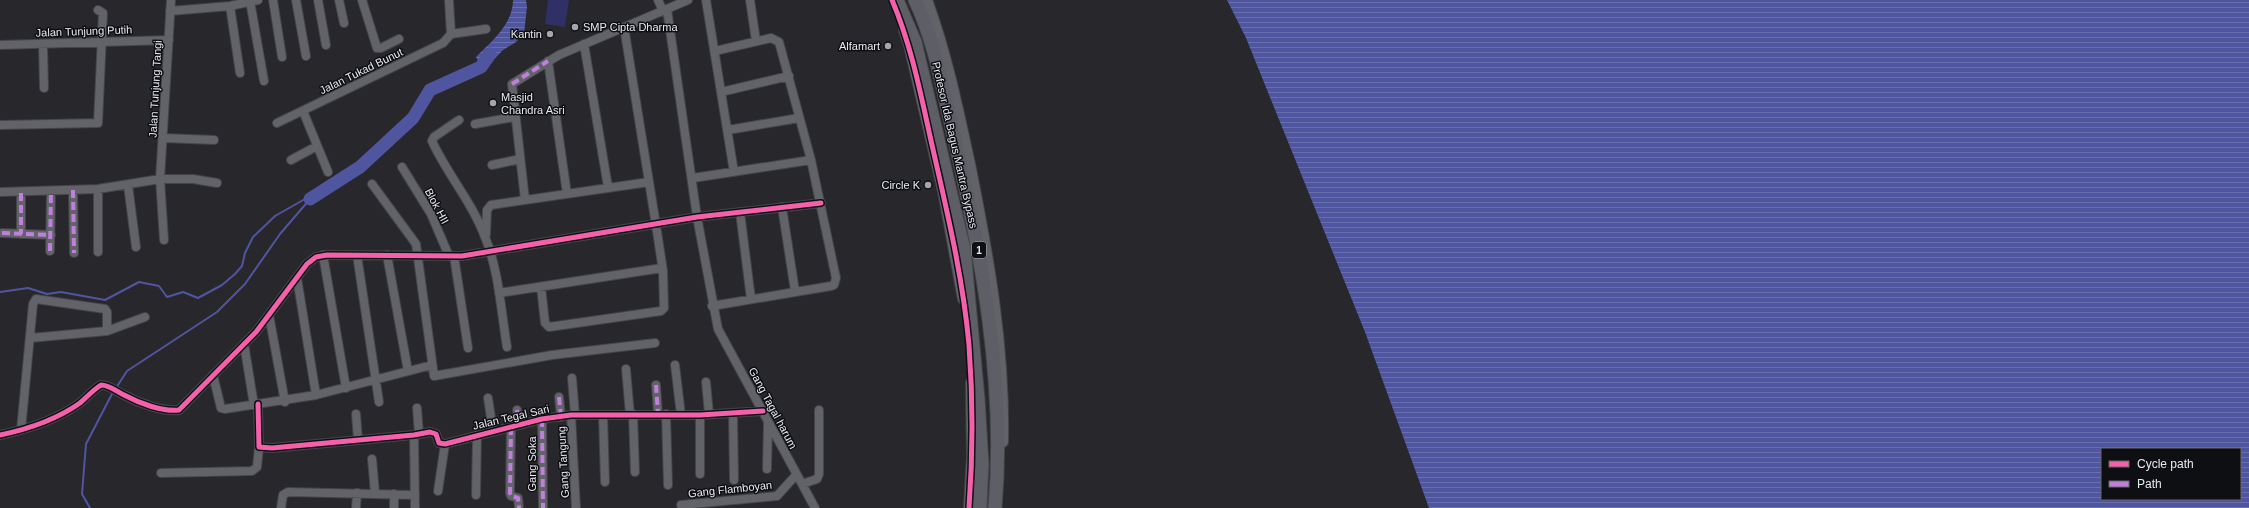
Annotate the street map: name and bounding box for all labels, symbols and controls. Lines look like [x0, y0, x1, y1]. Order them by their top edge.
place label: SMP Cipta Dharma [583, 21, 678, 33]
marker: SMP Cipta Dharma [570, 22, 580, 32]
street label: Jalan Tunjung Putih [35, 23, 133, 39]
place label: Kantin [511, 28, 542, 40]
marker: Kantin [545, 29, 555, 39]
street label: Jalan Tunjung Tangi [146, 40, 164, 138]
place label: Alfamart [839, 40, 880, 52]
marker: Alfamart [883, 41, 893, 51]
street label: Jalan Tukad Bunut [317, 46, 405, 96]
street label: Profesor Ida Bagus Mantra Bypass [930, 61, 980, 230]
place label: Masjid Chandra Asri [501, 91, 565, 116]
marker: Masjid Chandra Asri [488, 98, 498, 108]
place label: Circle K [881, 179, 921, 191]
marker: Circle K [923, 180, 933, 190]
street label: Blok HII [423, 186, 451, 226]
road number: 1 [972, 242, 986, 258]
street label: Gang Tagal harum [747, 365, 799, 451]
street label: Jalan Tegal Sari [472, 402, 550, 432]
street label: Gang Tangung [555, 426, 571, 498]
street label: Gang Soka [526, 436, 538, 492]
legend [2101, 448, 2241, 500]
text: Cycle path [2137, 457, 2194, 471]
text: Path [2137, 477, 2162, 491]
street label: Gang Flamboyan [687, 479, 773, 499]

